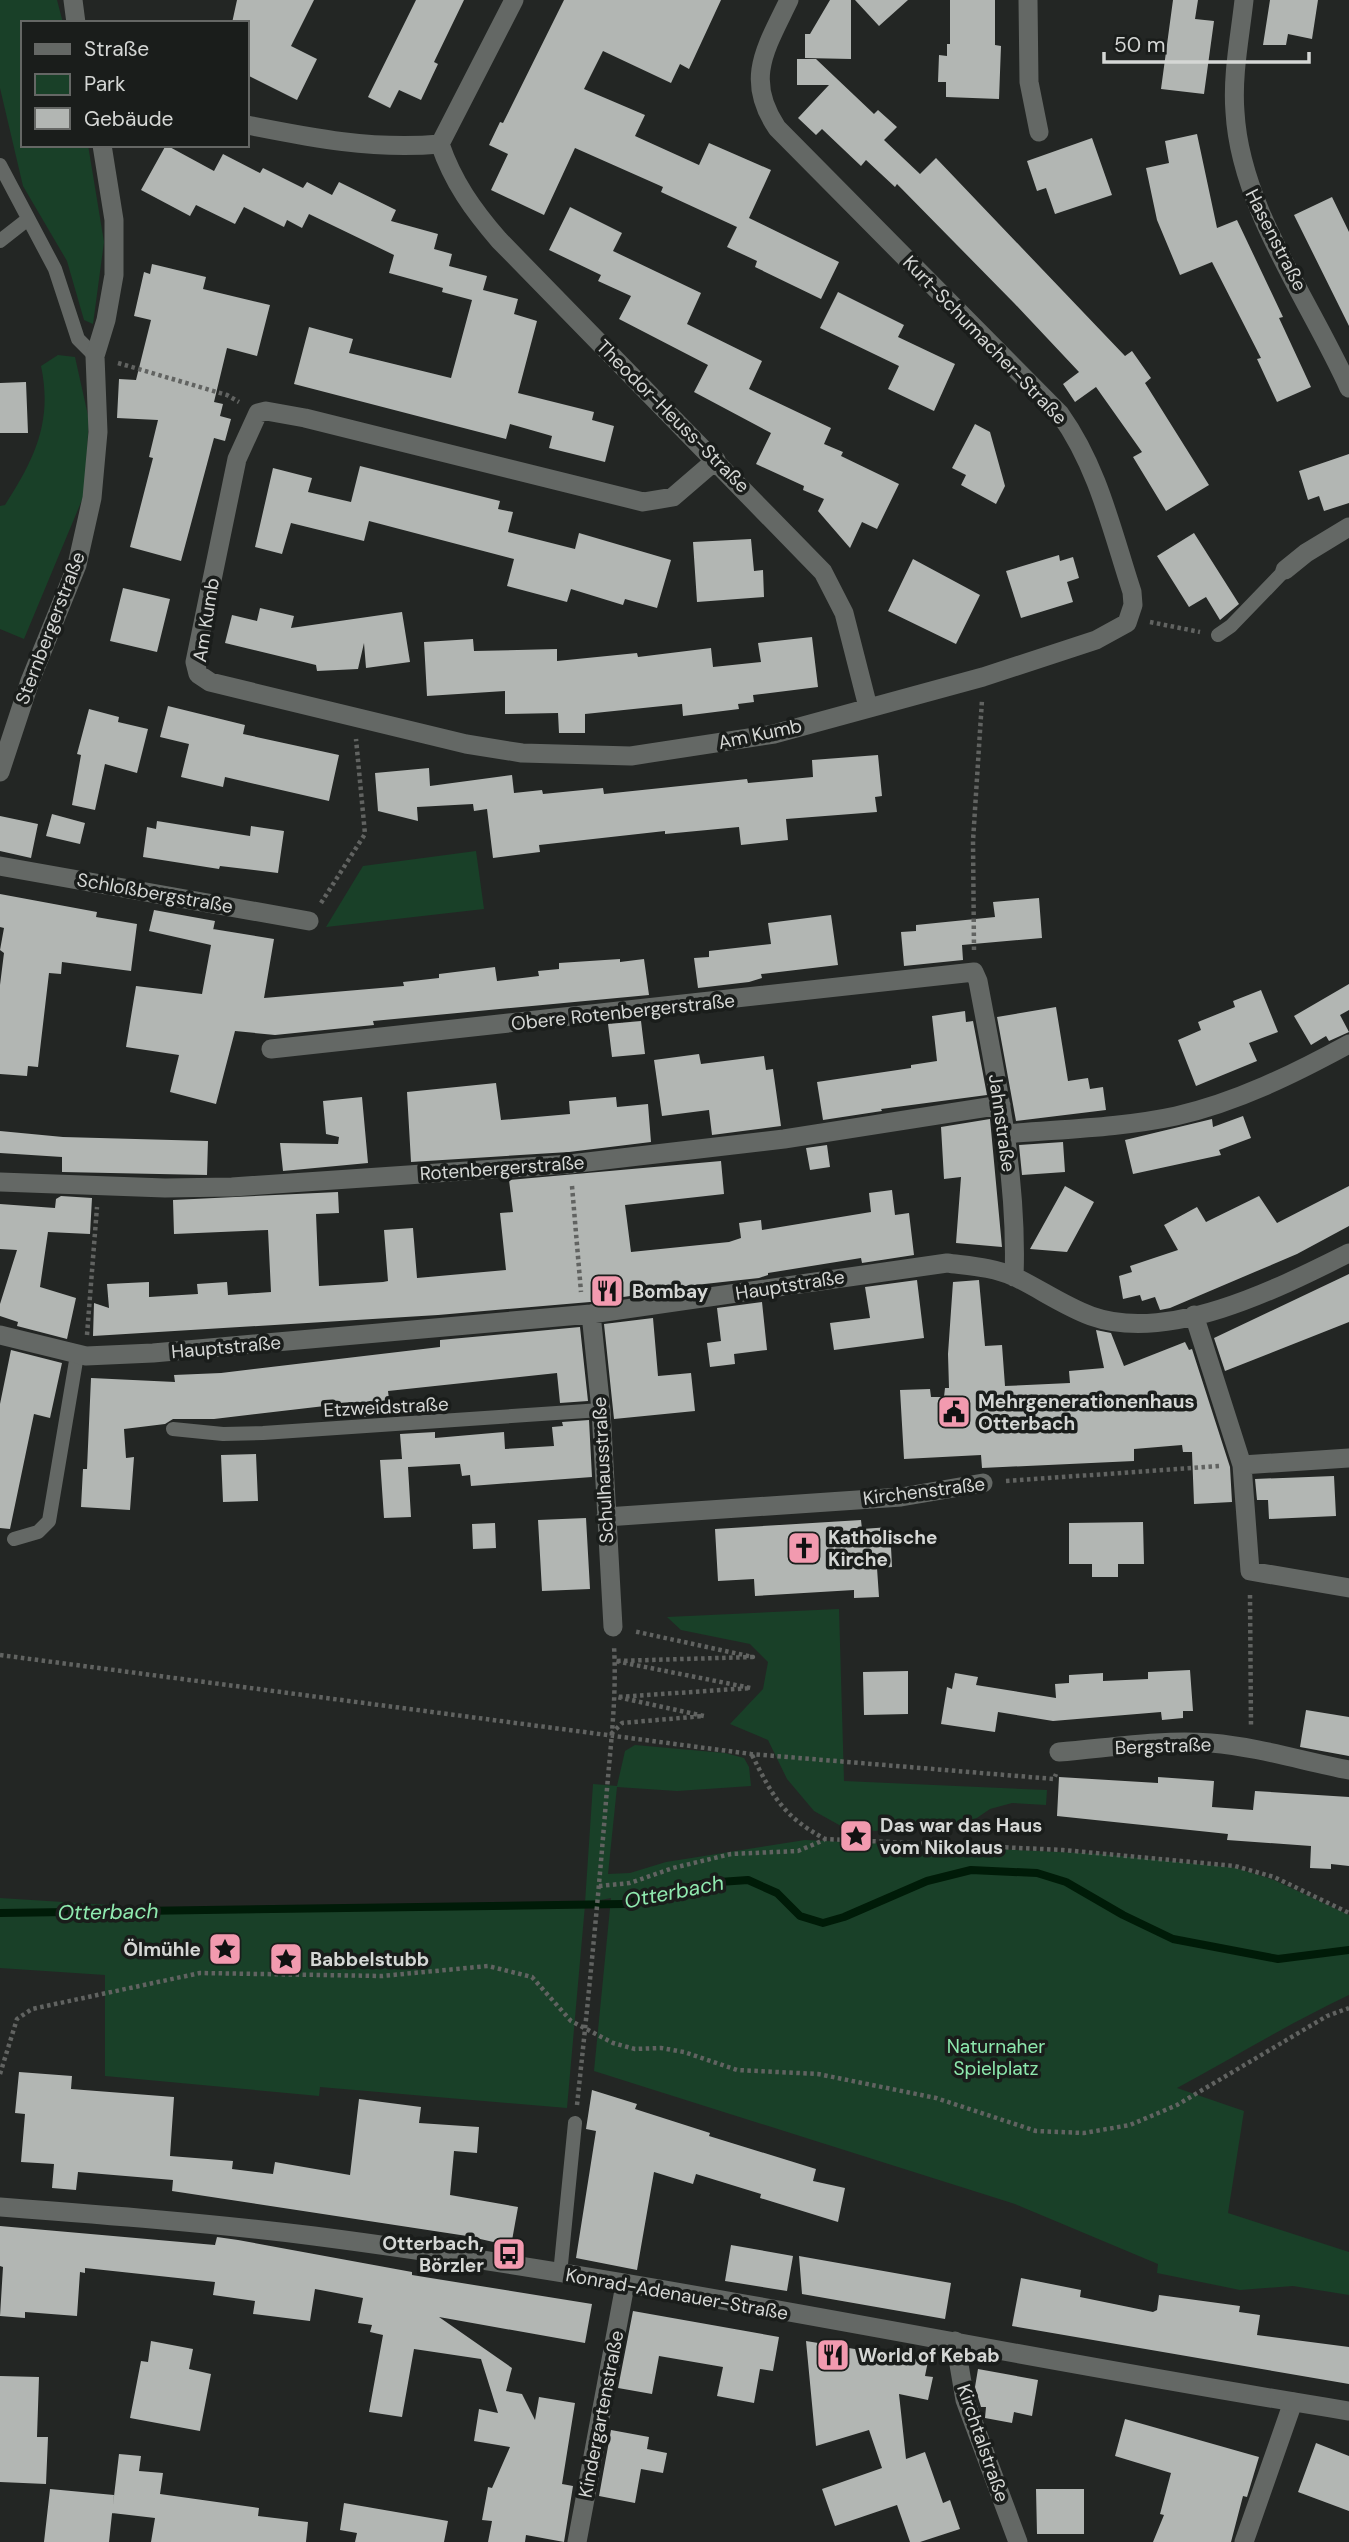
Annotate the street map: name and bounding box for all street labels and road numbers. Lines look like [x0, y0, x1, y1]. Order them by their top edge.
street label: Hasenstraße [1240, 185, 1312, 295]
street label: Kurt-Schumacher-Straße [897, 250, 1073, 430]
street label: Theodor-Heuss-Straße [591, 334, 755, 498]
street label: Sternbergerstraße [9, 548, 91, 708]
street label: Am Kumb [187, 576, 225, 664]
street label: Am Kumb [716, 713, 804, 755]
street label: Schloßbergstraße [75, 867, 235, 919]
street label: Obere Rotenbergerstraße [510, 988, 736, 1036]
street label: Jahnstraße [983, 1072, 1021, 1174]
street label: Rotenbergerstraße [419, 1150, 585, 1186]
street label: Hauptstraße [734, 1264, 846, 1306]
street label: Hauptstraße [170, 1330, 282, 1364]
street label: Etzweidstraße [323, 1391, 449, 1423]
street label: Schulhausstraße [587, 1396, 619, 1544]
street label: Kirchenstraße [862, 1471, 986, 1511]
street label: Bergstraße [1114, 1732, 1212, 1760]
street label: Konrad-Adenauer-Straße [564, 2262, 790, 2326]
street label: Kindergartenstraße [573, 2328, 629, 2500]
street label: Kirchtalstraße [951, 2381, 1015, 2505]

